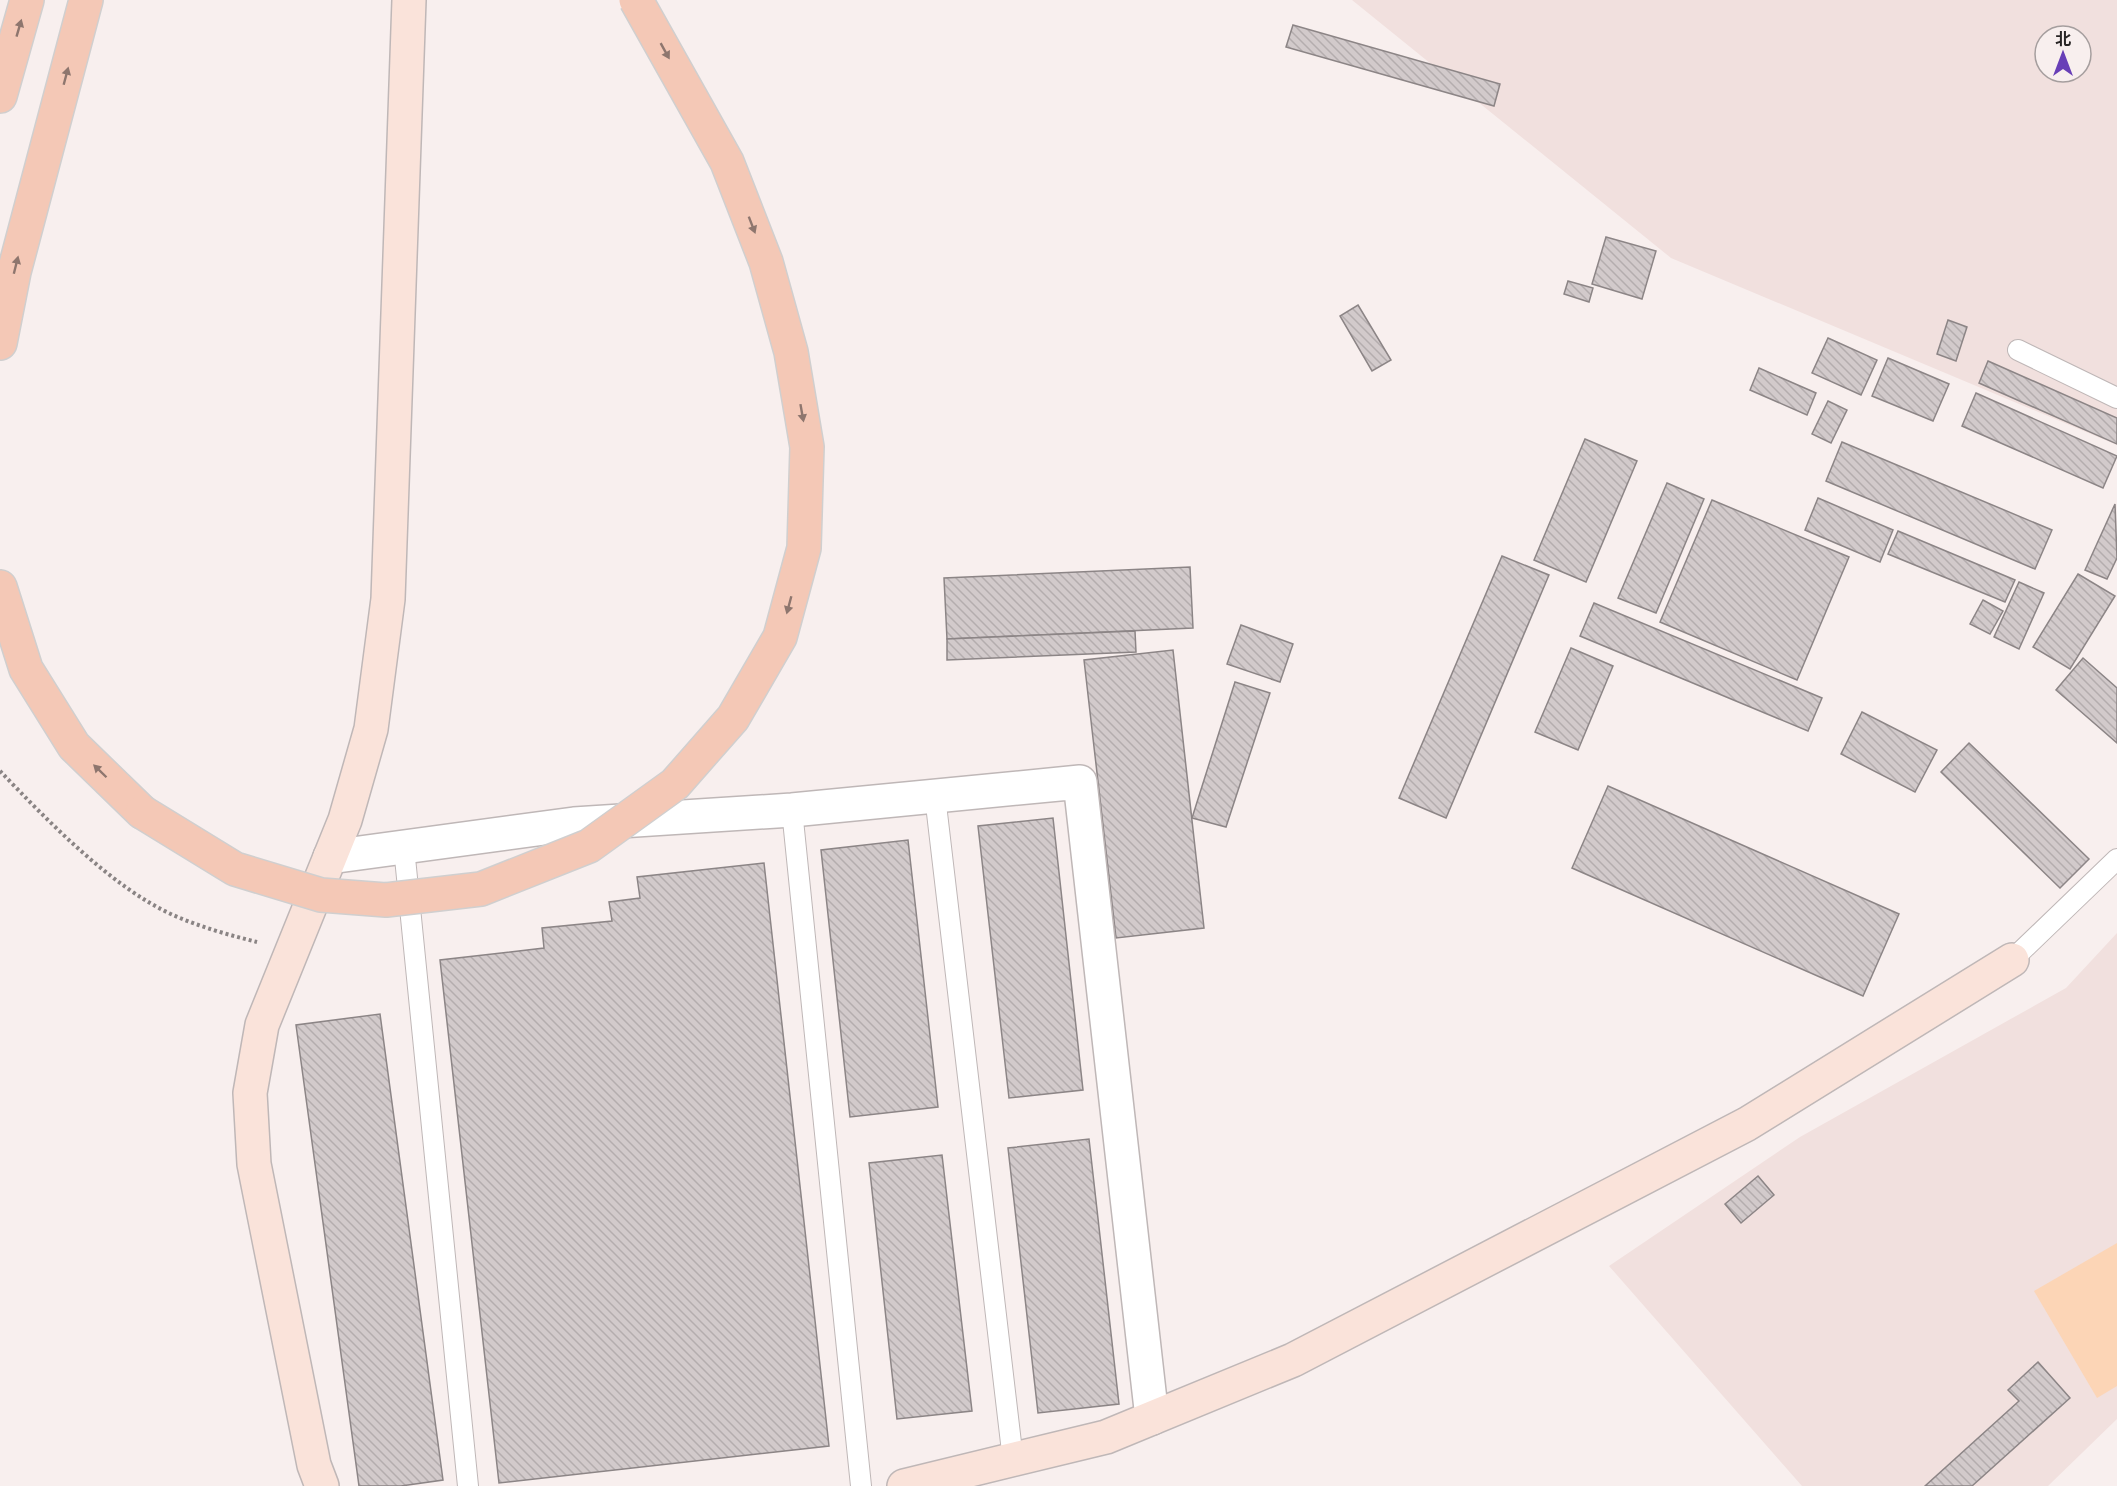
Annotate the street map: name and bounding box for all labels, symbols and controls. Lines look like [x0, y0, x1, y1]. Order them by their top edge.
one-way arrow [15, 18, 24, 36]
north arrow [2033, 24, 2093, 84]
text: 北 [2055, 30, 2071, 49]
one-way arrow [660, 42, 670, 59]
one-way arrow [62, 67, 71, 85]
one-way arrow [748, 216, 757, 234]
one-way arrow [12, 256, 22, 274]
one-way arrow [797, 403, 806, 422]
one-way arrow [783, 596, 793, 614]
one-way arrow [93, 764, 108, 778]

